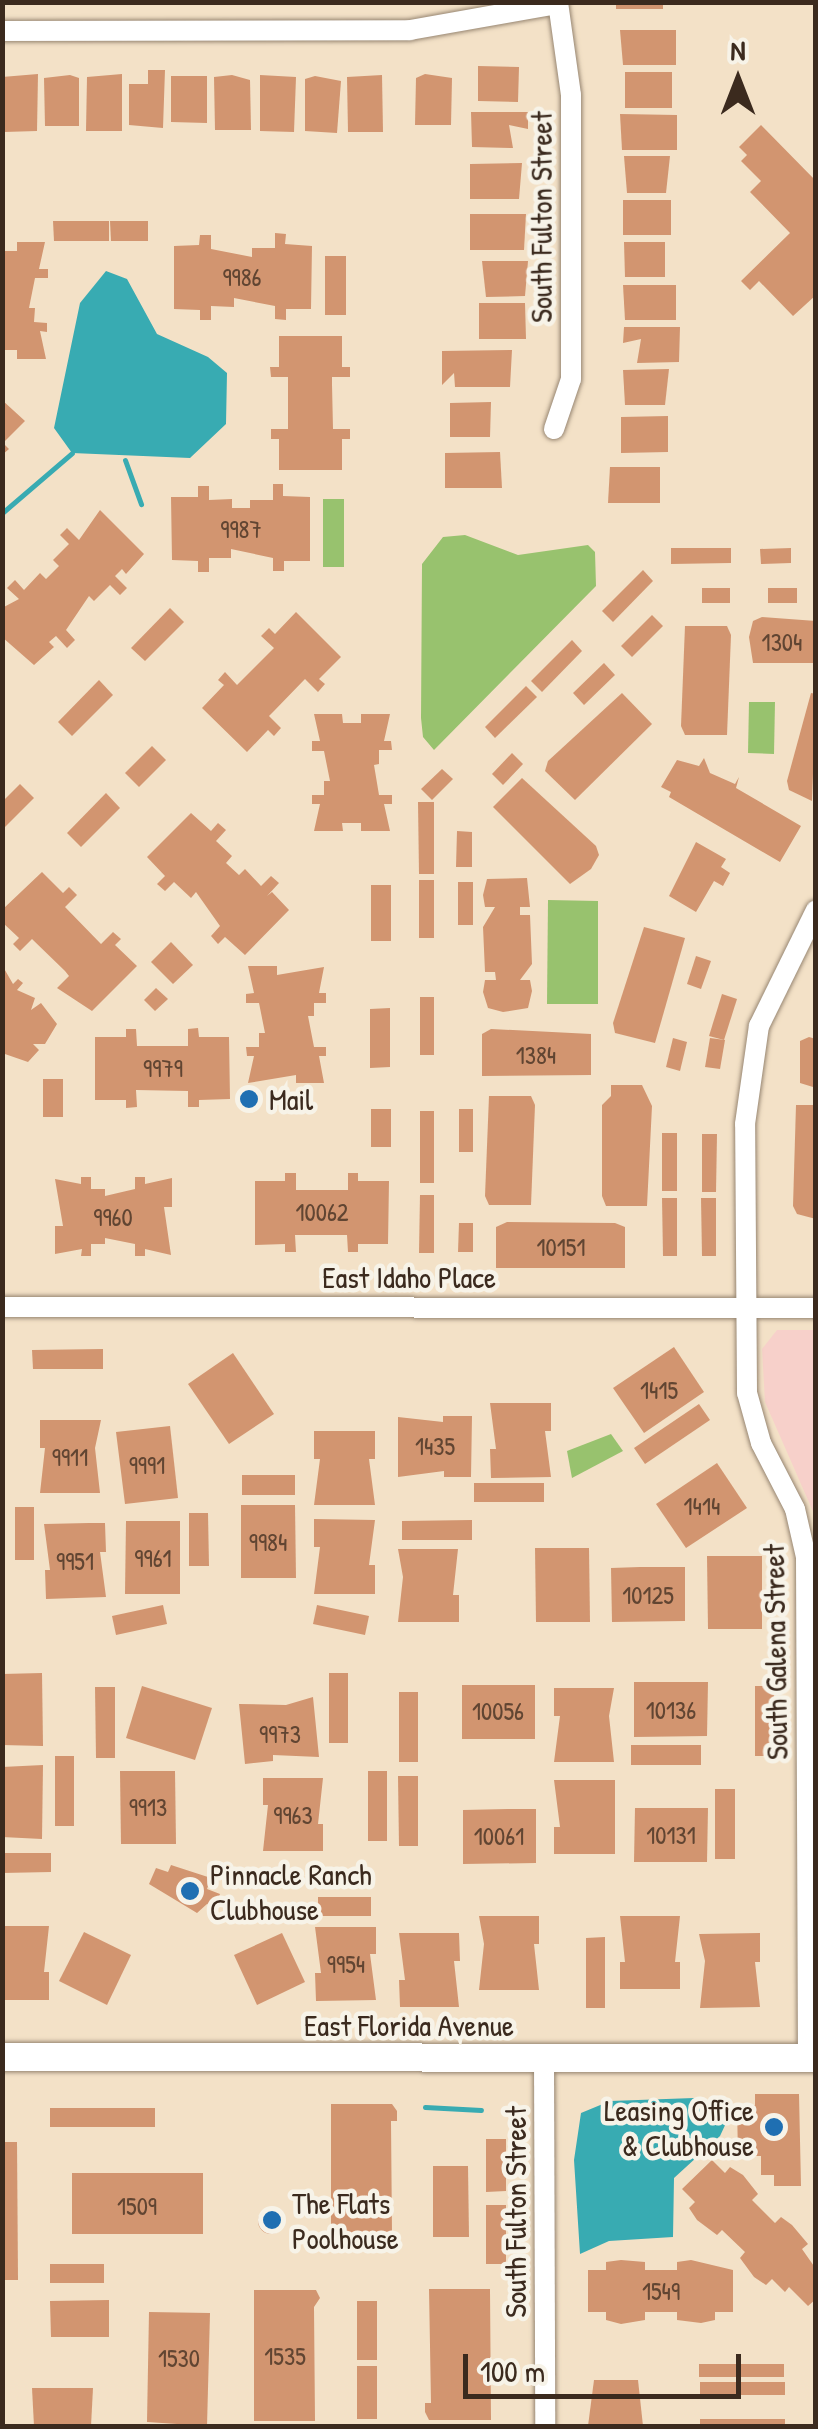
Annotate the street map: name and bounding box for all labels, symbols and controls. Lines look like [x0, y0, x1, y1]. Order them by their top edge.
north arrow [688, 30, 788, 130]
text: N [731, 31, 745, 69]
street label: South Fulton Street [523, 111, 559, 323]
house number: 9986 [222, 262, 262, 292]
house number: 9987 [220, 514, 262, 544]
house number: 1304 [762, 627, 802, 657]
house number: 1384 [516, 1040, 556, 1070]
house number: 9979 [143, 1053, 183, 1083]
place label: Mail [269, 1081, 313, 1117]
marker: Mail [238, 1088, 260, 1110]
house number: 10062 [295, 1197, 349, 1227]
house number: 9960 [93, 1202, 133, 1232]
house number: 10151 [537, 1232, 585, 1262]
street label: East Idaho Place [322, 1259, 496, 1295]
house number: 1415 [640, 1375, 678, 1405]
house number: 1435 [415, 1431, 455, 1461]
house number: 9911 [52, 1442, 88, 1472]
house number: 9991 [129, 1450, 165, 1480]
house number: 1414 [684, 1491, 720, 1521]
house number: 9984 [249, 1527, 287, 1557]
house number: 9961 [134, 1543, 172, 1573]
street label: South Galena Street [755, 1544, 795, 1760]
house number: 9951 [56, 1546, 94, 1576]
house number: 10125 [622, 1580, 674, 1610]
house number: 10136 [646, 1695, 696, 1725]
house number: 10056 [472, 1696, 524, 1726]
house number: 9973 [259, 1719, 301, 1749]
house number: 9913 [129, 1792, 167, 1822]
house number: 9963 [273, 1800, 313, 1830]
house number: 10131 [646, 1820, 696, 1850]
house number: 10061 [474, 1821, 524, 1851]
place label: Pinnacle Ranch Clubhouse [210, 1856, 372, 1926]
marker: Pinnacle Ranch Clubhouse [179, 1880, 201, 1902]
house number: 9954 [327, 1949, 365, 1979]
street label: East Florida Avenue [304, 2007, 514, 2043]
place label: Leasing Office & Clubhouse [604, 2092, 754, 2162]
street label: South Fulton Street [497, 2106, 533, 2318]
marker: Leasing Office & Clubhouse [763, 2116, 785, 2138]
place label: The Flats Poolhouse [292, 2185, 399, 2256]
house number: 1509 [117, 2191, 157, 2221]
marker: The Flats Poolhouse [261, 2209, 283, 2231]
house number: 1549 [642, 2276, 680, 2306]
scale bar [468, 2334, 746, 2396]
house number: 1535 [264, 2341, 306, 2371]
house number: 1530 [158, 2343, 200, 2373]
text: 100 m [480, 2351, 545, 2391]

